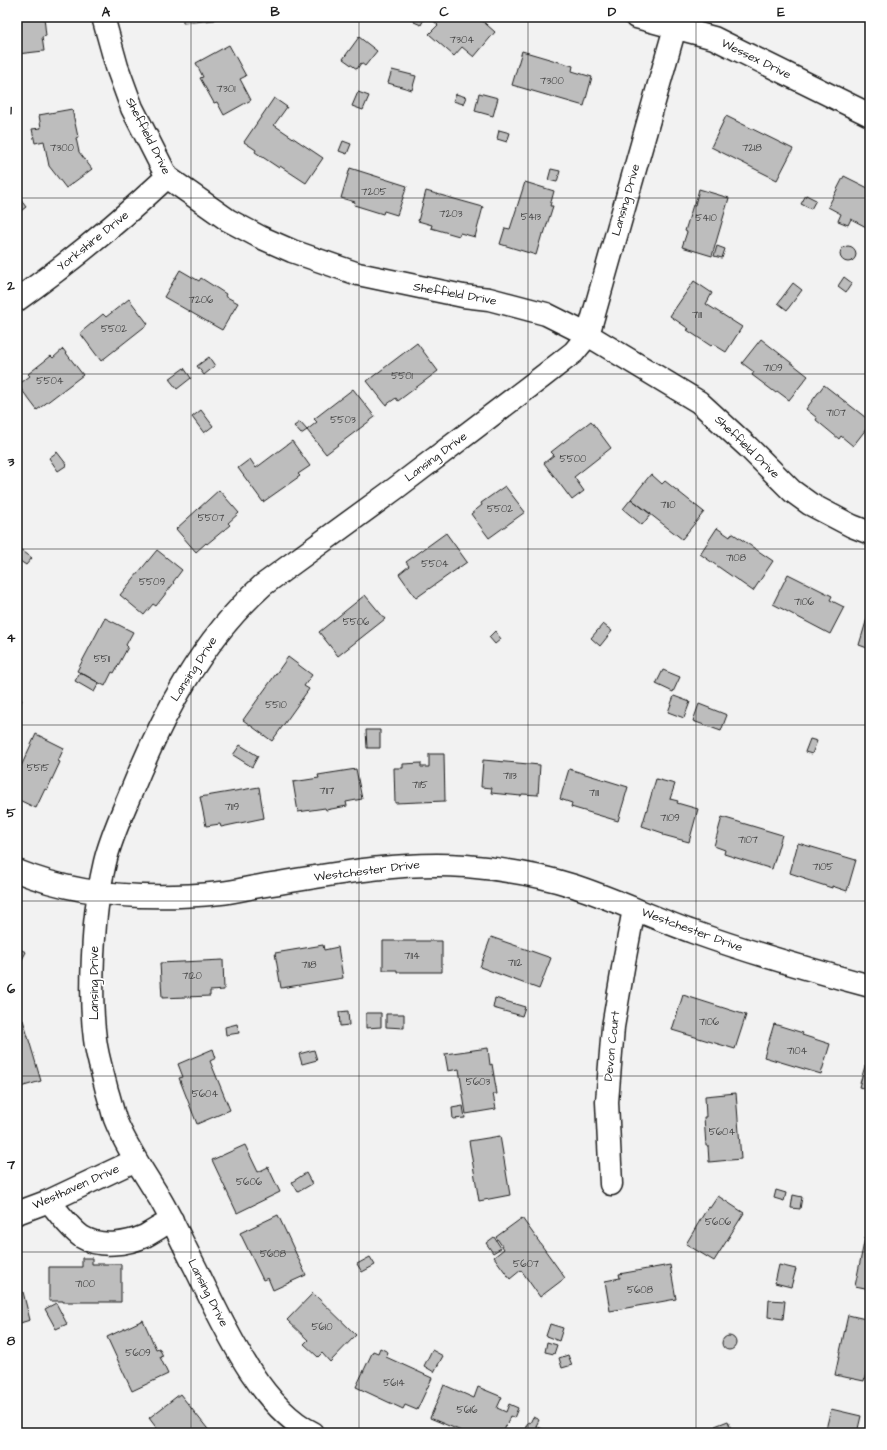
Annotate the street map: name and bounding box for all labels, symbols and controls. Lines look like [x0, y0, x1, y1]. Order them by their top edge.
text: A [102, 3, 111, 21]
text: B [270, 3, 280, 21]
text: C [439, 3, 449, 21]
text: D [608, 3, 617, 21]
text: E [777, 3, 785, 21]
house number: 7304 [450, 33, 474, 47]
street label: Wessex Drive [718, 35, 794, 83]
house number: 7300 [540, 74, 564, 88]
house number: 7301 [217, 82, 236, 96]
street label: Sheffield Drive [121, 95, 175, 178]
text: 1 [10, 101, 12, 119]
house number: 7300 [50, 141, 74, 155]
house number: 7218 [742, 141, 762, 155]
street label: Lansing Drive [608, 162, 645, 238]
house number: 7205 [361, 185, 387, 199]
street label: Yorkshire Drive [54, 206, 133, 275]
house number: 7203 [439, 207, 463, 221]
house number: 5413 [521, 210, 541, 224]
house number: 5410 [695, 211, 717, 225]
text: 2 [6, 277, 15, 295]
street label: Sheffield Drive [412, 278, 499, 310]
house number: 7206 [189, 293, 214, 307]
house number: 7111 [692, 308, 703, 322]
house number: 5502 [101, 322, 127, 336]
house number: 7109 [763, 361, 783, 375]
house number: 5501 [391, 369, 414, 383]
house number: 5504 [36, 374, 64, 388]
house number: 7107 [826, 406, 846, 420]
street label: Sheffield Drive [711, 412, 784, 483]
house number: 5503 [330, 413, 356, 427]
street label: Lansing Drive [401, 428, 472, 487]
house number: 5500 [560, 452, 586, 466]
text: 3 [7, 453, 15, 471]
house number: 7110 [660, 498, 676, 512]
house number: 5502 [487, 502, 513, 516]
house number: 5507 [198, 511, 224, 525]
house number: 7108 [726, 551, 747, 565]
house number: 5504 [421, 557, 449, 571]
house number: 5509 [139, 575, 165, 589]
house number: 7106 [794, 595, 815, 609]
house number: 5506 [343, 615, 370, 629]
text: 4 [7, 629, 16, 647]
street label: Lansing Drive [167, 633, 222, 705]
house number: 5511 [94, 652, 111, 666]
house number: 5510 [265, 698, 287, 712]
house number: 5515 [27, 761, 49, 775]
house number: 7113 [503, 769, 517, 783]
house number: 7115 [412, 778, 428, 792]
house number: 7117 [320, 784, 334, 798]
house number: 7111 [589, 786, 600, 800]
house number: 7119 [225, 800, 240, 814]
text: 5 [6, 804, 16, 822]
house number: 7109 [660, 811, 680, 825]
house number: 7107 [738, 833, 758, 847]
street label: Westchester Drive [313, 856, 421, 886]
house number: 7105 [813, 860, 833, 874]
street label: Westchester Drive [639, 904, 745, 956]
street label: Lansing Drive [86, 945, 104, 1020]
house number: 7114 [404, 949, 420, 963]
house number: 7112 [508, 956, 522, 970]
house number: 7118 [301, 958, 317, 972]
house number: 7120 [182, 969, 202, 983]
text: 6 [7, 980, 16, 998]
street label: Devon Court [600, 1010, 624, 1082]
house number: 7106 [699, 1015, 720, 1029]
house number: 7104 [787, 1044, 807, 1058]
house number: 5603 [466, 1075, 490, 1089]
house number: 5604 [192, 1087, 218, 1101]
house number: 5604 [709, 1125, 735, 1139]
text: 7 [6, 1156, 16, 1174]
street label: Westhaven Drive [30, 1160, 122, 1214]
house number: 5606 [236, 1175, 263, 1189]
house number: 5606 [705, 1215, 732, 1229]
house number: 5608 [260, 1247, 287, 1261]
street label: Lansing Drive [183, 1256, 233, 1331]
house number: 5607 [513, 1257, 539, 1271]
house number: 7100 [75, 1277, 95, 1291]
house number: 5608 [627, 1283, 654, 1297]
house number: 5610 [312, 1320, 332, 1334]
text: 8 [7, 1332, 16, 1350]
house number: 5609 [125, 1346, 151, 1360]
house number: 5614 [383, 1376, 405, 1390]
house number: 5616 [457, 1403, 478, 1417]

